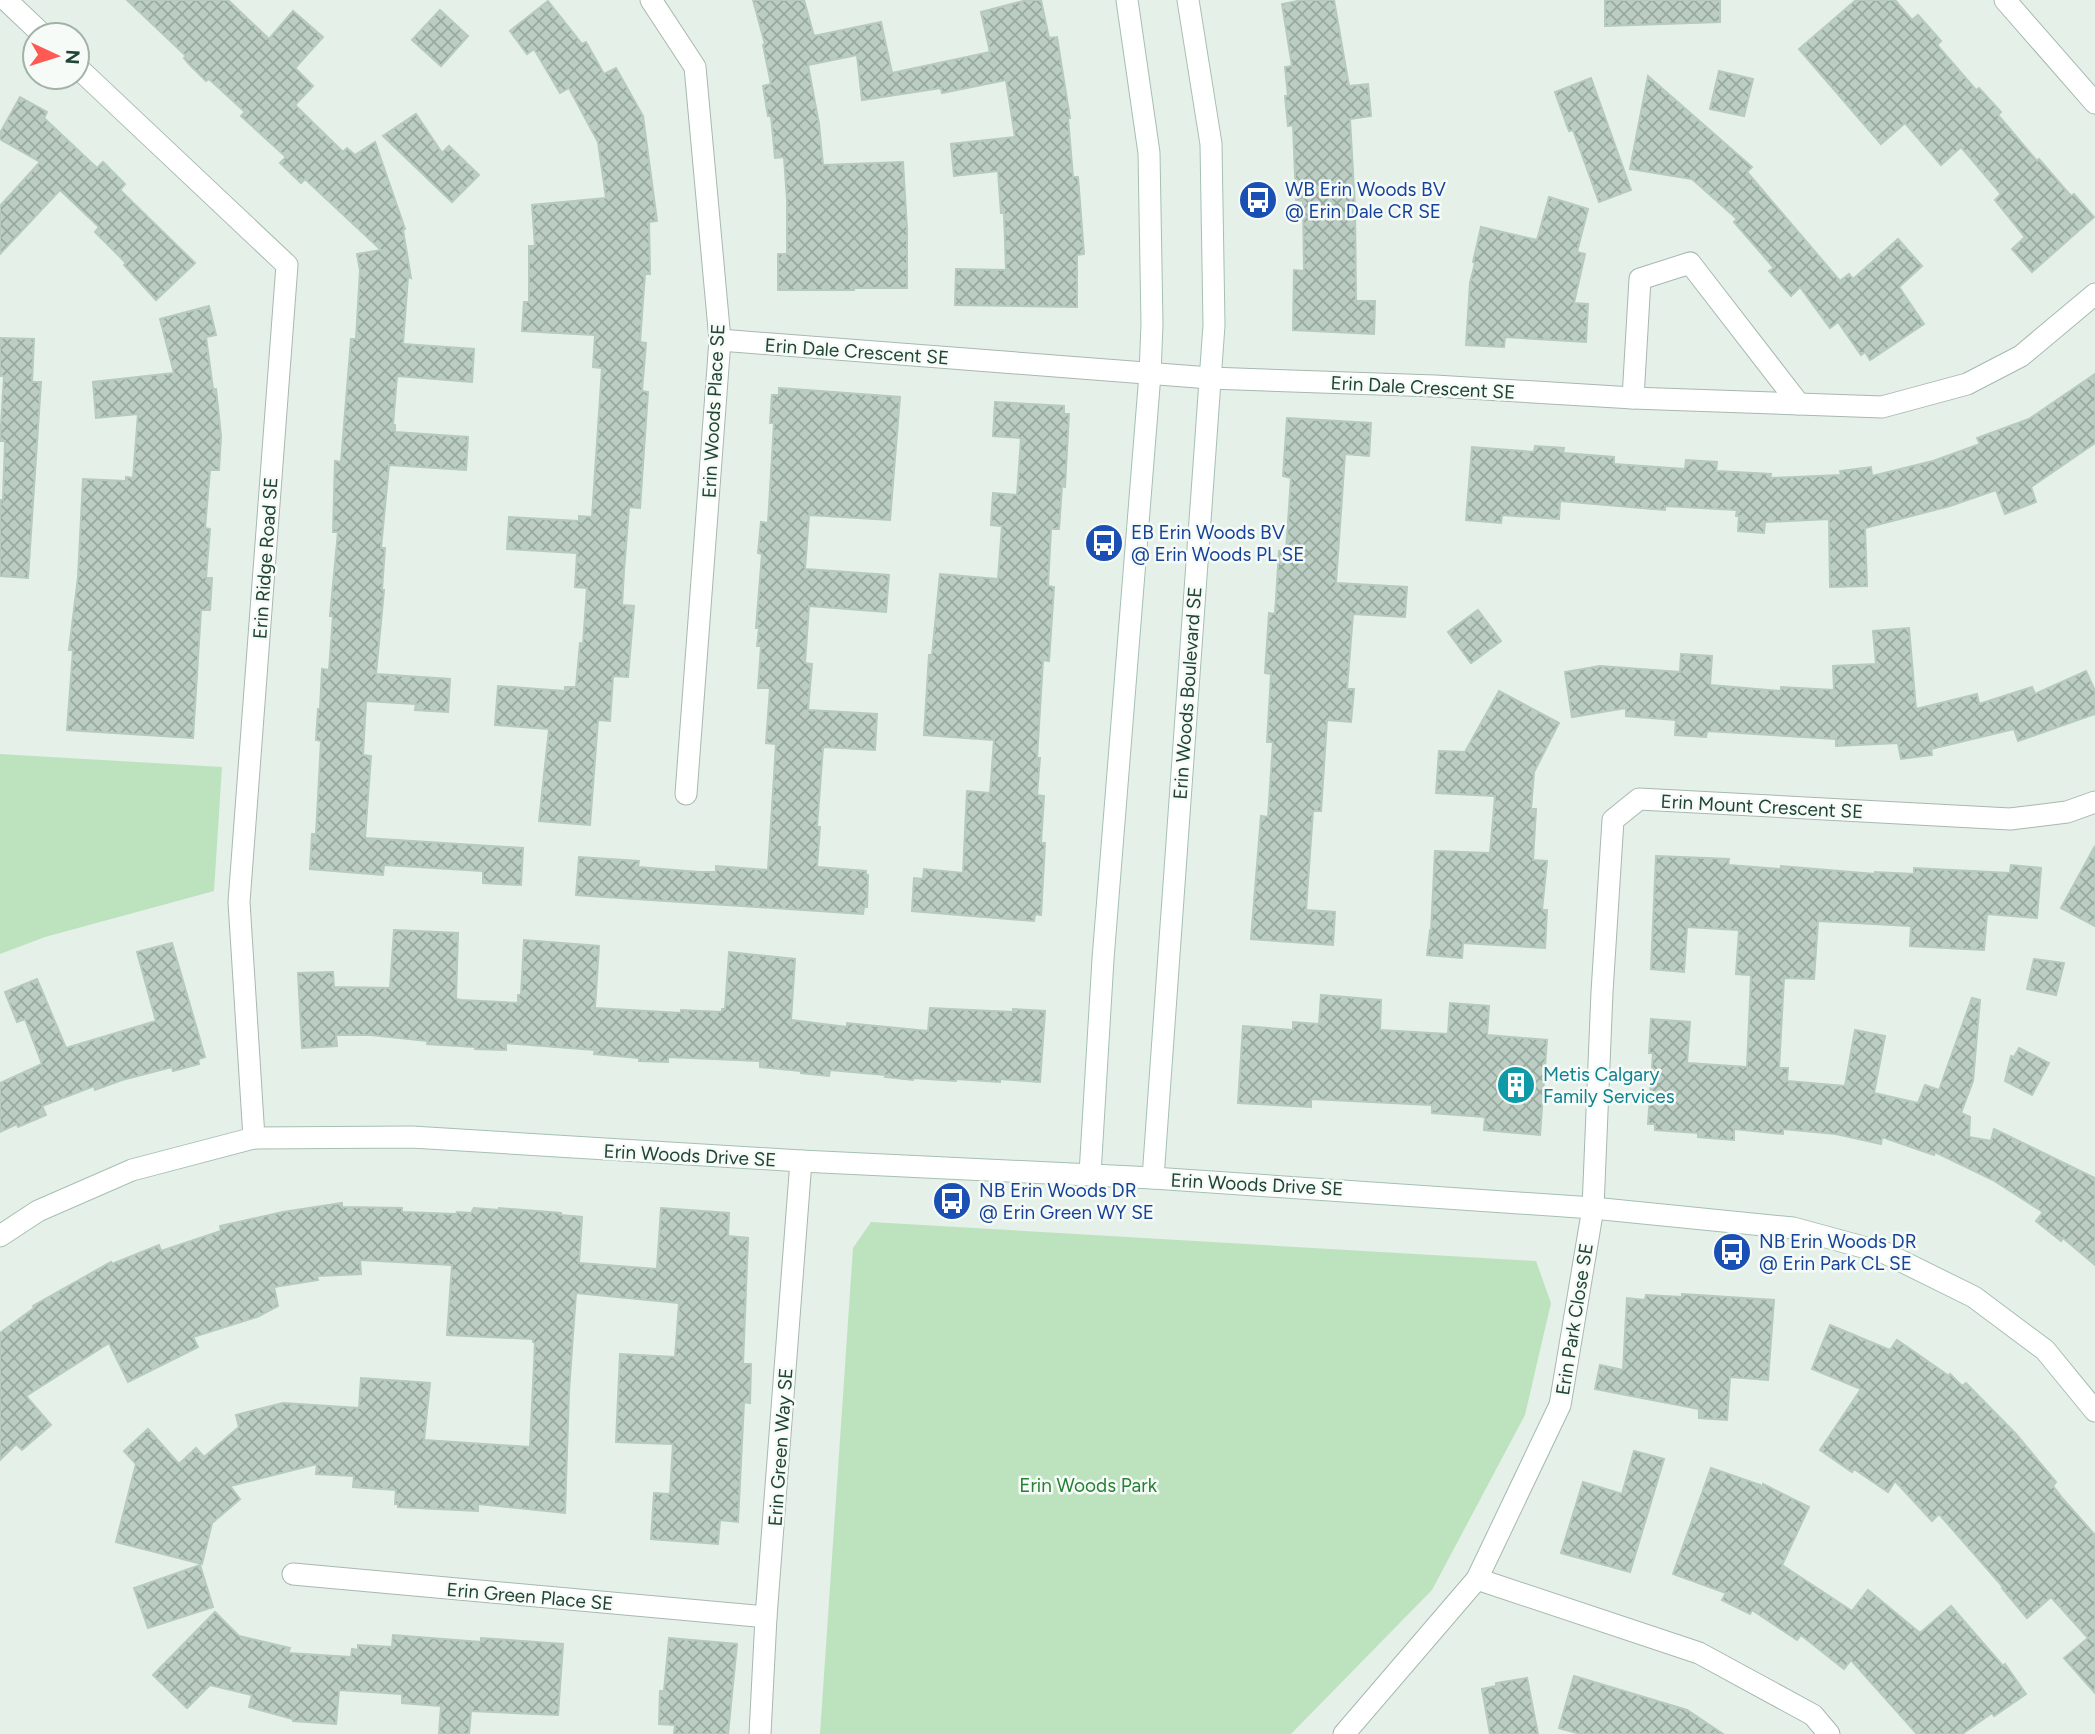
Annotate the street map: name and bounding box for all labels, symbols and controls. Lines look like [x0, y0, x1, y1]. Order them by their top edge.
north arrow [21, 21, 91, 91]
text: N [60, 49, 84, 65]
place label: WB Erin Woods BV @ Erin Dale CR SE [1285, 178, 1446, 223]
bus stop icon: WB Erin Woods BV @ Erin Dale CR SE [1237, 179, 1279, 221]
street label: Erin Woods Place SE [697, 323, 730, 499]
street label: Erin Dale Crescent SE [764, 334, 950, 369]
street label: Erin Dale Crescent SE [1330, 371, 1516, 404]
street label: Erin Ridge Road SE [248, 476, 283, 640]
place label: EB Erin Woods BV @ Erin Woods PL SE [1131, 521, 1305, 566]
bus stop icon: EB Erin Woods BV @ Erin Woods PL SE [1083, 522, 1125, 564]
street label: Erin Woods Boulevard SE [1169, 586, 1206, 800]
street label: Erin Mount Crescent SE [1660, 790, 1864, 823]
place label: Metis Calgary Family Services [1543, 1063, 1675, 1108]
building icon: Metis Calgary Family Services [1495, 1064, 1537, 1106]
street label: Erin Woods Drive SE [603, 1139, 777, 1172]
street label: Erin Woods Drive SE [1170, 1168, 1344, 1201]
place label: NB Erin Woods DR @ Erin Green WY SE [979, 1179, 1154, 1224]
bus stop icon: NB Erin Woods DR @ Erin Green WY SE [931, 1180, 973, 1222]
place label: NB Erin Woods DR @ Erin Park CL SE [1759, 1230, 1917, 1275]
bus stop icon: NB Erin Woods DR @ Erin Park CL SE [1711, 1231, 1753, 1273]
street label: Erin Park Close SE [1551, 1241, 1598, 1397]
street label: Erin Green Way SE [763, 1367, 798, 1527]
park label: Erin Woods Park [1019, 1474, 1158, 1497]
street label: Erin Green Place SE [446, 1578, 614, 1615]

